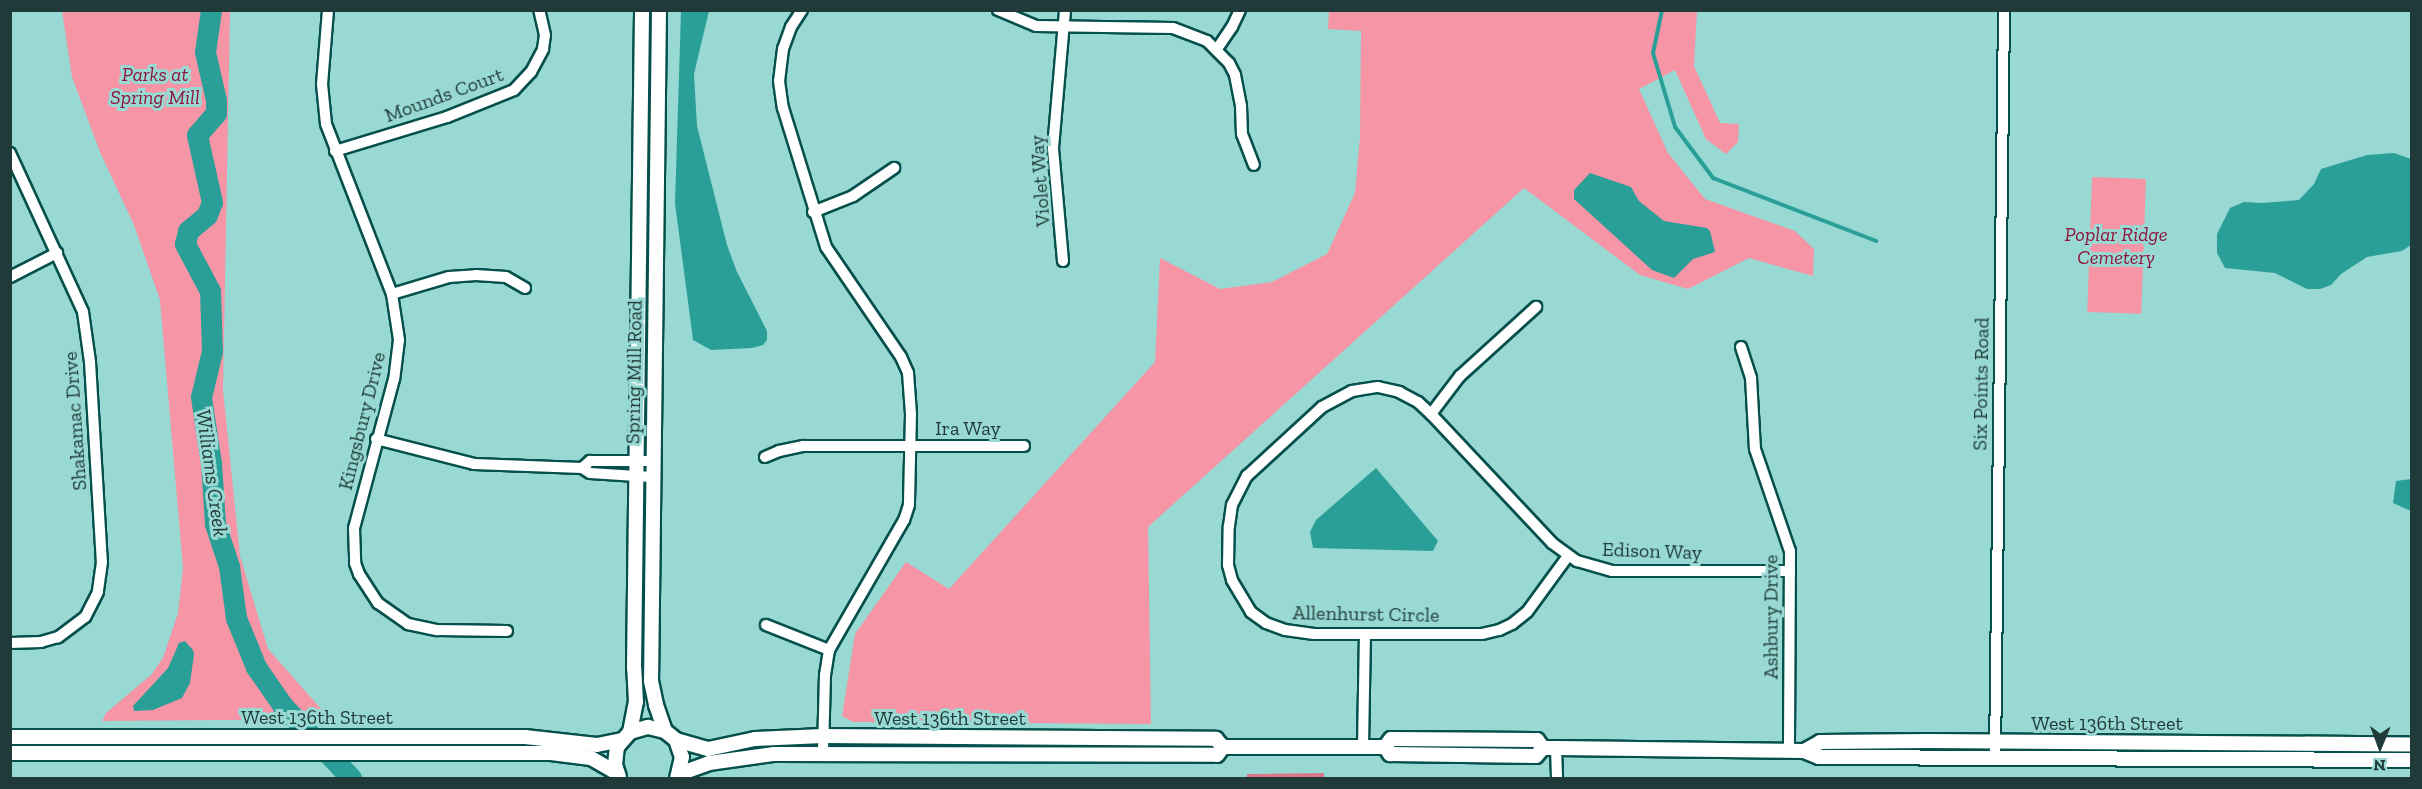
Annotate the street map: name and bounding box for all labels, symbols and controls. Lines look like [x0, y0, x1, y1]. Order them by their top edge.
park label: Parks at Spring Mill [110, 62, 200, 109]
street label: Mounds Court [381, 62, 507, 128]
street label: Violet Way [1025, 134, 1055, 228]
park label: Poplar Ridge Cemetery [2064, 222, 2168, 269]
street label: Spring Mill Road [621, 300, 647, 444]
street label: Six Points Road [1968, 317, 1994, 451]
street label: Kingsbury Drive [333, 349, 391, 493]
street label: Shakamac Drive [58, 351, 92, 491]
water label: Williams Creek [191, 408, 233, 538]
street label: Ira Way [935, 416, 1001, 440]
street label: Edison Way [1601, 537, 1703, 565]
street label: Ashbury Drive [1759, 554, 1783, 680]
street label: Allenhurst Circle [1292, 601, 1440, 627]
street label: West 136th Street [241, 705, 393, 729]
street label: West 136th Street [874, 706, 1026, 730]
street label: West 136th Street [2031, 711, 2183, 735]
north arrow [2350, 717, 2410, 777]
text: N [2373, 756, 2386, 775]

